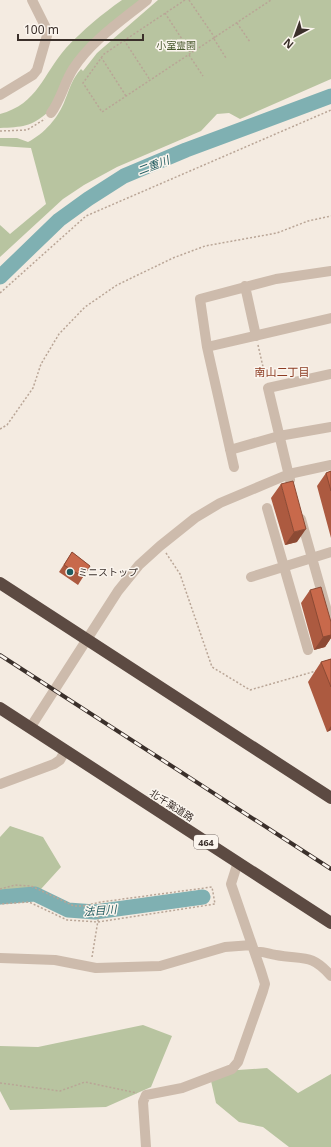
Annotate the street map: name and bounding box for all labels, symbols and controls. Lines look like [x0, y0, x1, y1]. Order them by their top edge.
scale bar [18, 16, 143, 42]
north arrow [275, 16, 315, 56]
text: 100 m [24, 21, 59, 38]
text: N [280, 35, 296, 53]
park label: 小室霊園 [156, 38, 196, 52]
water label: 二重川 [135, 152, 172, 178]
district label: 南山二丁目 [255, 364, 310, 379]
place label: ミニストップ [78, 565, 138, 579]
marker: ミニストップ [65, 567, 75, 577]
street label: 北千葉道路 [147, 786, 197, 824]
road number: 464 [194, 835, 218, 849]
water label: 法目川 [83, 901, 118, 919]

